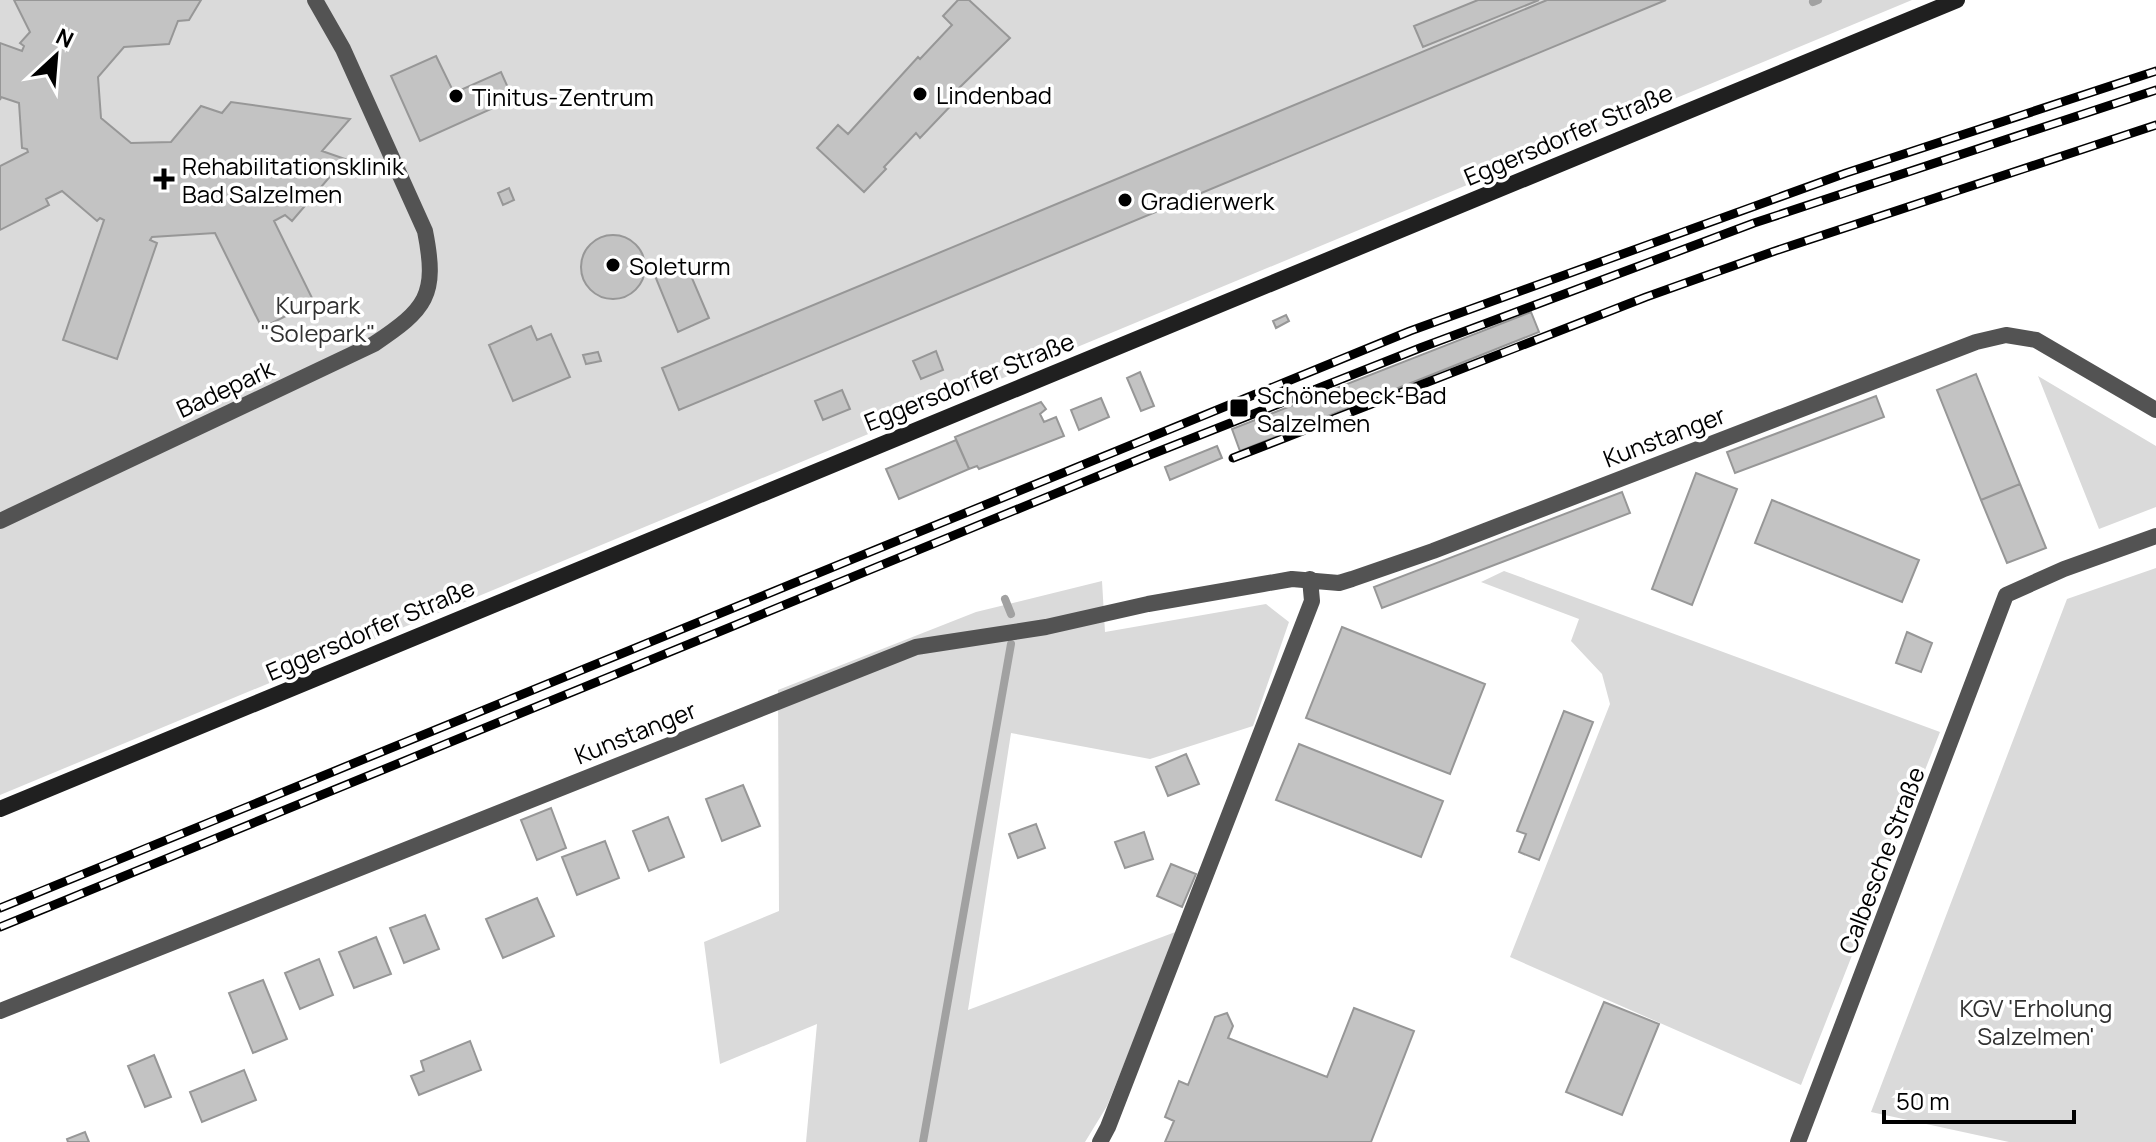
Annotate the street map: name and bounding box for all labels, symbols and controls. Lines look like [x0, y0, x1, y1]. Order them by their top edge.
north arrow [16, 16, 96, 96]
text: N [51, 21, 78, 55]
street label: Eggersdorfer Straße [1459, 75, 1677, 193]
place label: Lindenbad [936, 78, 1052, 111]
place label: Tinitus-Zentrum [472, 80, 654, 113]
marker: Lindenbad [911, 85, 929, 103]
marker: Tinitus-Zentrum [447, 87, 465, 105]
place label: Rehabilitationsklinik Bad Salzelmen [182, 149, 405, 210]
marker: Rehabilitationsklinik Bad Salzelmen [153, 168, 175, 190]
place label: Gradierwerk [1141, 184, 1276, 217]
marker: Gradierwerk [1116, 191, 1134, 209]
place label: Soleturm [629, 249, 731, 282]
marker: Soleturm [604, 256, 622, 274]
park label: Kurpark "Solepark" [260, 288, 376, 349]
street label: Eggersdorfer Straße [859, 324, 1079, 438]
street label: Badepark [171, 351, 280, 425]
place label: Schönebeck-Bad Salzelmen [1257, 378, 1447, 439]
marker: Schönebeck-Bad Salzelmen [1228, 397, 1250, 419]
street label: Kunstanger [1598, 397, 1730, 474]
street label: Eggersdorfer Straße [261, 570, 479, 688]
street label: Kunstanger [569, 692, 701, 771]
street label: Calbesche Straße [1830, 762, 1932, 958]
park label: KGV 'Erholung Salzelmen' [1959, 991, 2113, 1052]
scale bar [1884, 1074, 2074, 1124]
text: 50 m [1896, 1084, 1950, 1117]

